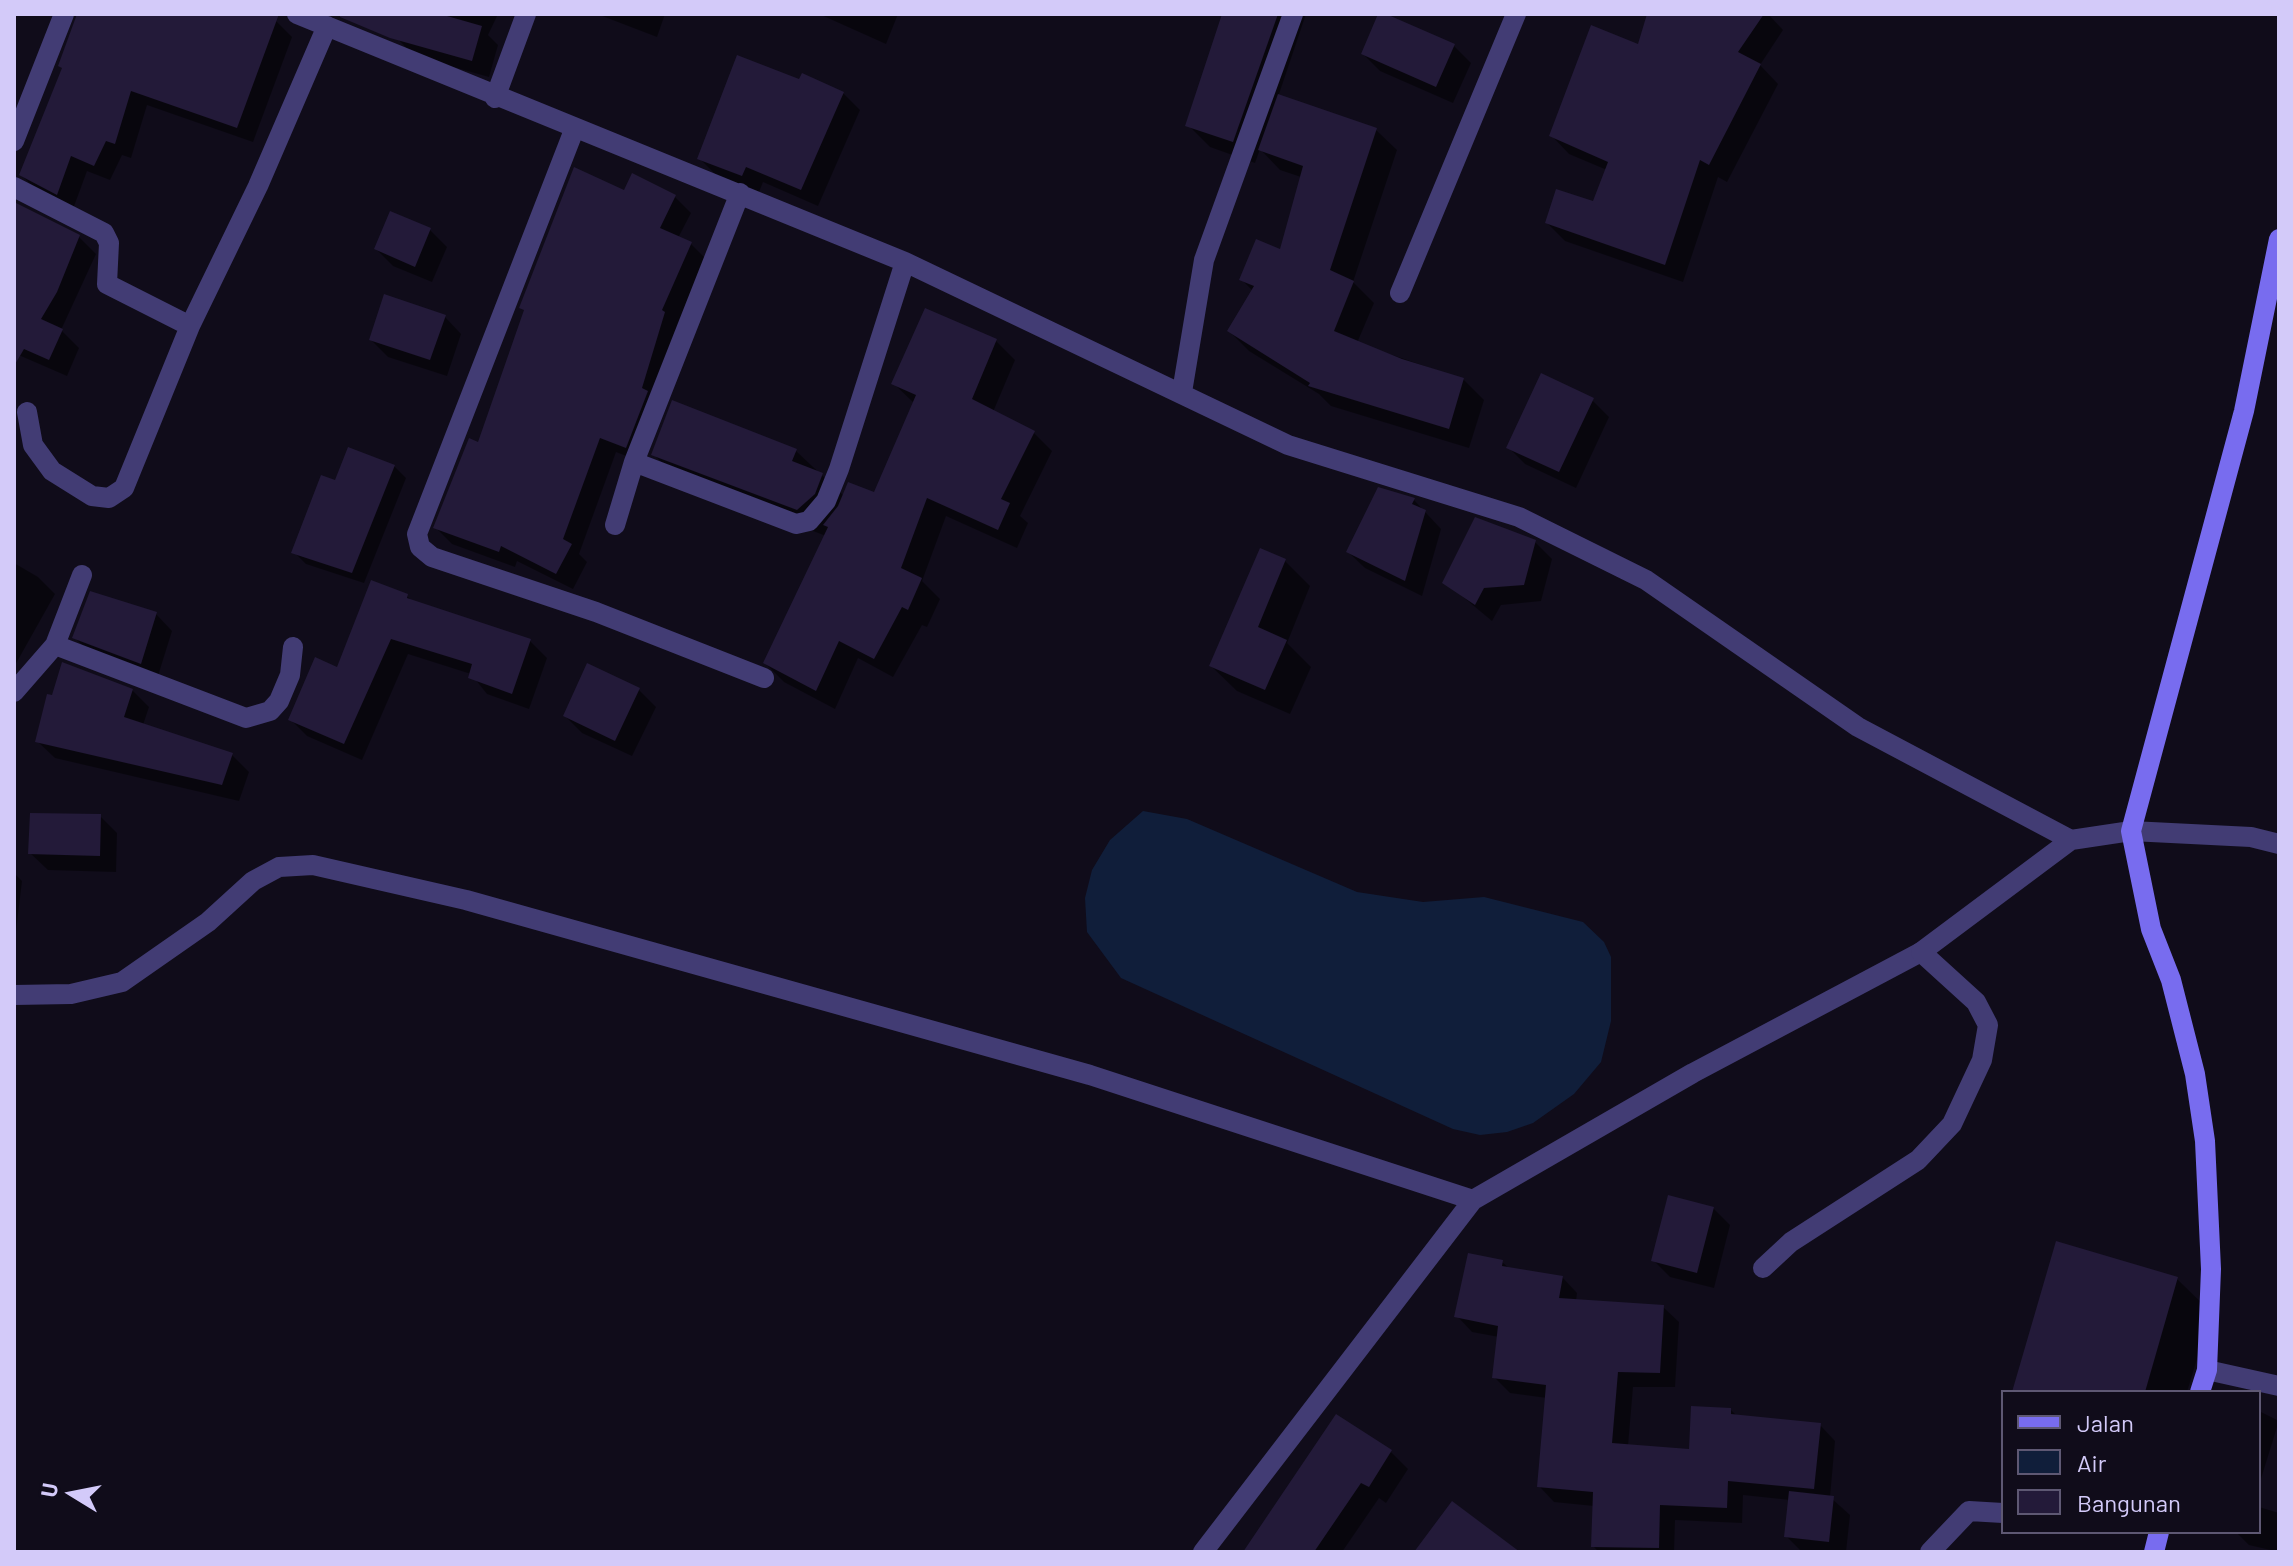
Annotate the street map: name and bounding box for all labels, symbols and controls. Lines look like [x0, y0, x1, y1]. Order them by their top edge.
legend [2001, 1390, 2261, 1534]
text: Jalan [2077, 1408, 2134, 1437]
text: Air [2077, 1448, 2106, 1477]
north arrow [32, 1454, 112, 1534]
text: U [34, 1481, 62, 1499]
text: Bangunan [2077, 1488, 2181, 1517]

